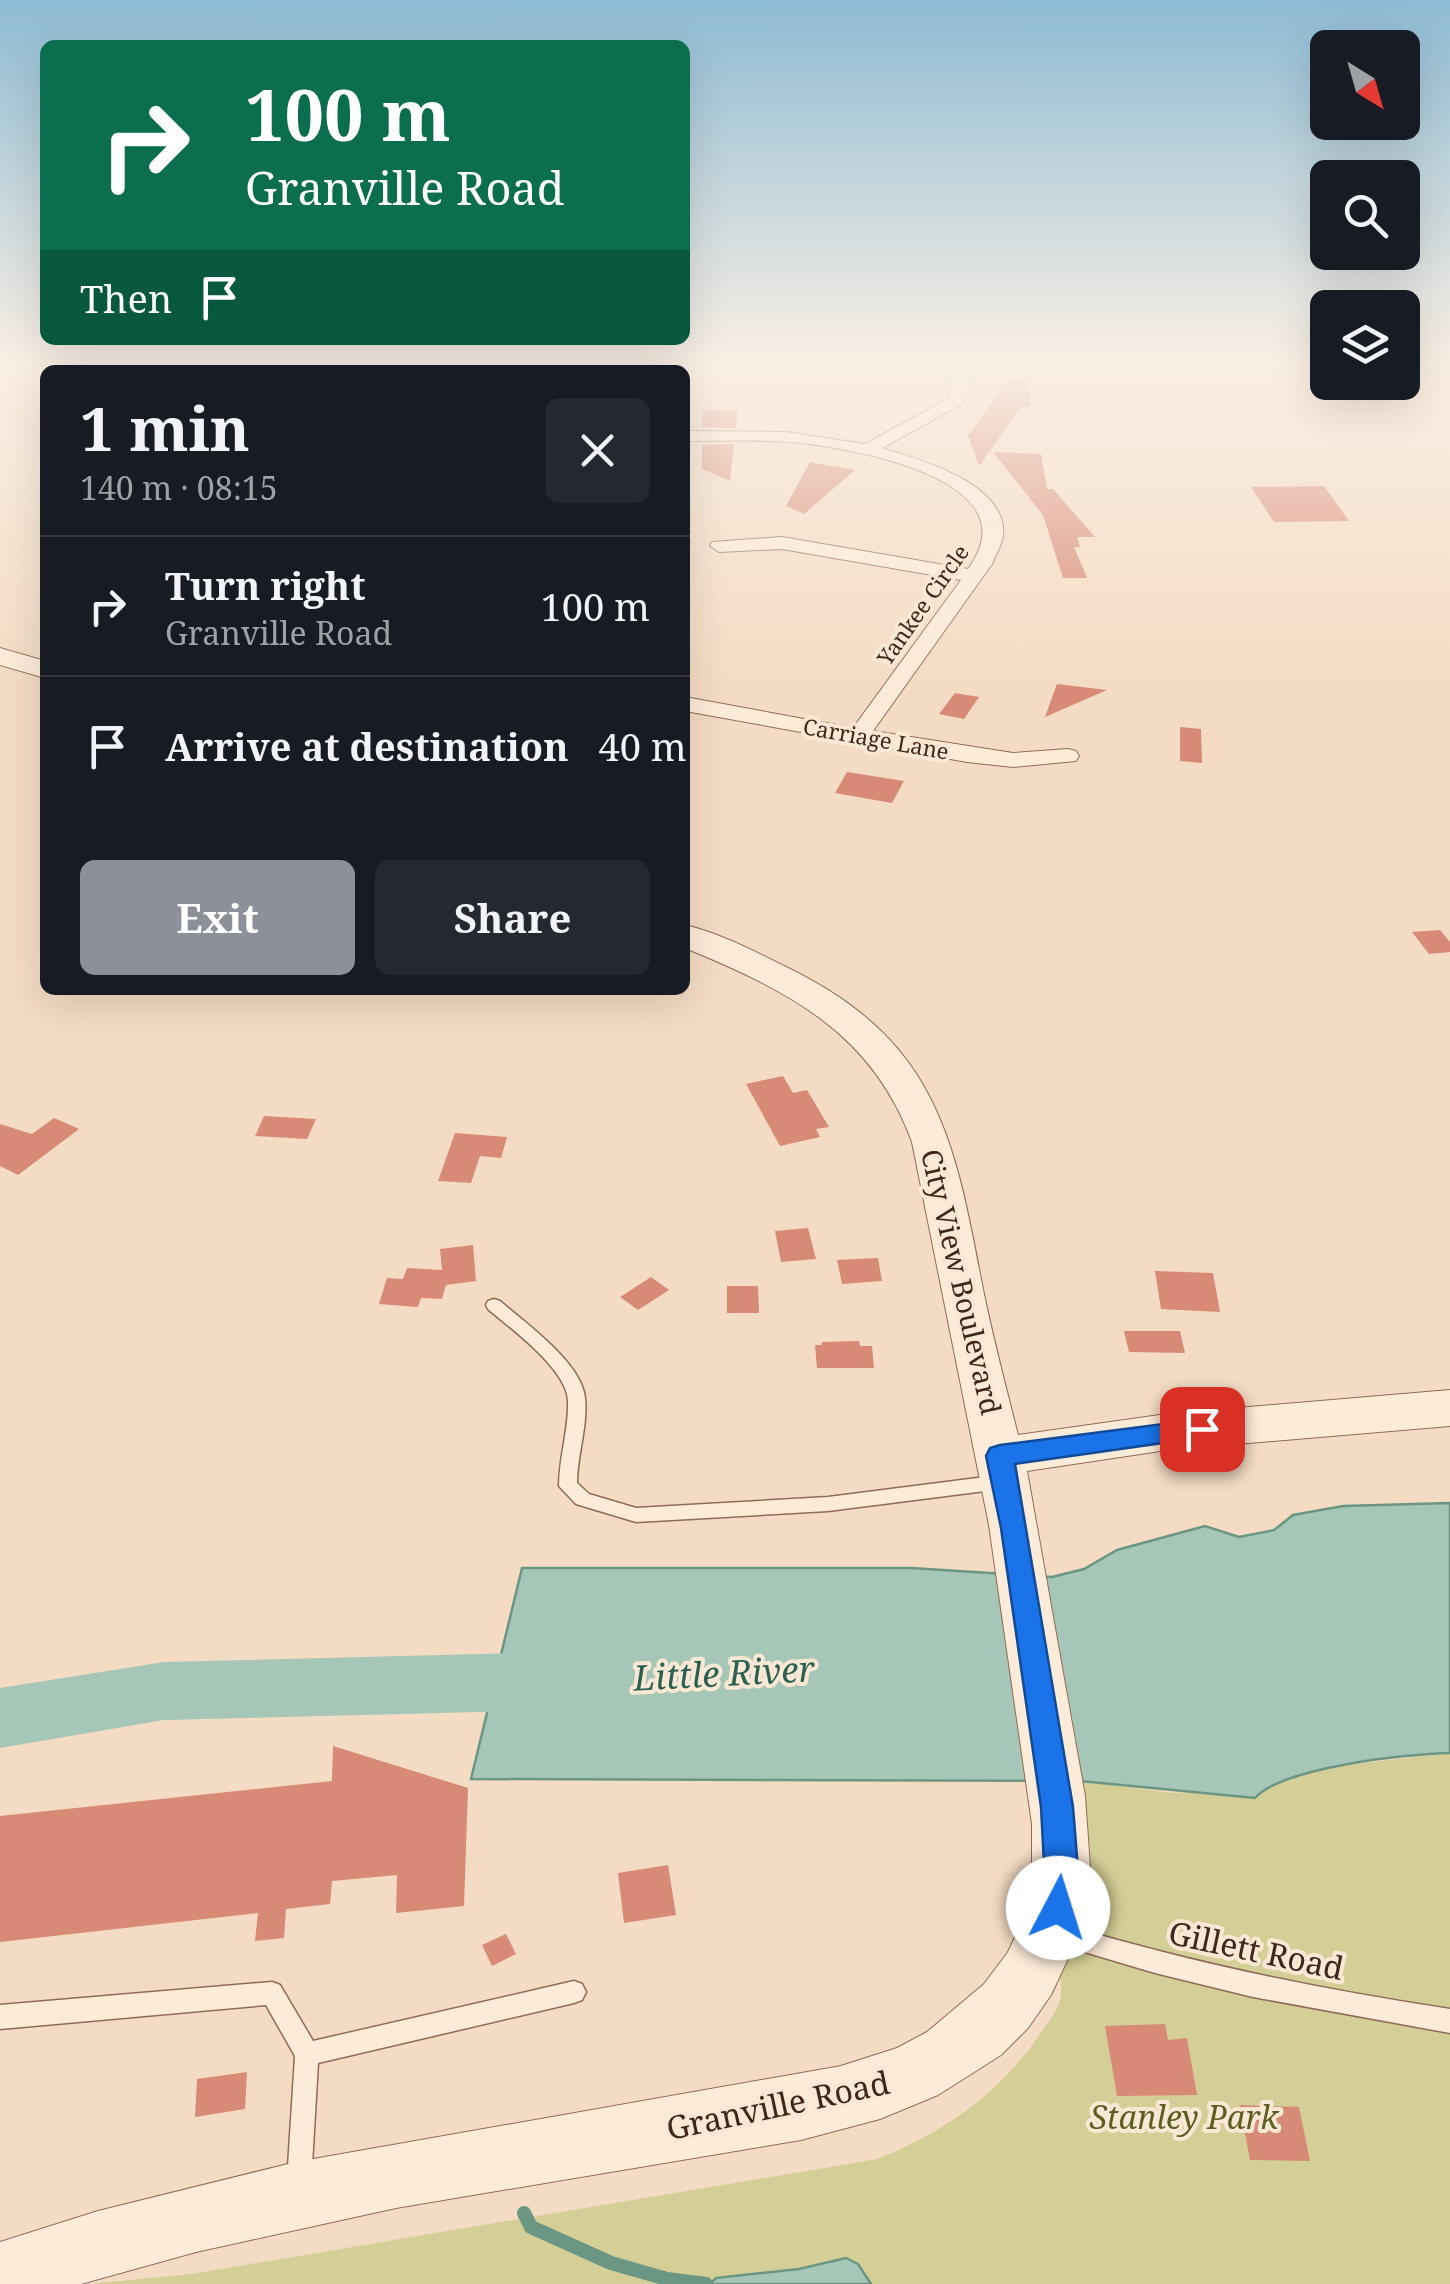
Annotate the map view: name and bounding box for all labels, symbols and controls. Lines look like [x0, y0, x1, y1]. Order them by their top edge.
north arrow [1310, 30, 1420, 140]
map controls [1310, 30, 1420, 400]
text: 100 m [245, 66, 451, 162]
icon: right [80, 80, 210, 210]
text: Granville Road [245, 157, 564, 218]
button: search [1310, 160, 1420, 270]
icon: arrive [192, 270, 247, 325]
text: Then [80, 272, 172, 324]
button: layers [1310, 290, 1420, 400]
text: 1 min [80, 387, 250, 469]
button: close [545, 398, 650, 503]
text: 140 m · 08:15 [80, 466, 278, 509]
street label: Yankee Circle [869, 538, 975, 672]
text: Turn right [165, 559, 366, 611]
icon: right [80, 579, 135, 634]
text: 100 m [540, 580, 650, 632]
text: Granville Road [165, 611, 392, 654]
street label: Carriage Lane [801, 710, 951, 766]
icon: arrive [80, 719, 135, 774]
text: Arrive at destination [165, 720, 569, 772]
text: 40 m [599, 720, 687, 772]
button: Exit [80, 860, 355, 975]
button: Share [375, 860, 650, 975]
street label: City View Boulevard [913, 1145, 1011, 1418]
pin [1160, 1387, 1245, 1472]
icon: arrive [1175, 1402, 1230, 1457]
water label: Little River [631, 1644, 816, 1701]
position arrow [1006, 1856, 1110, 1960]
street label: Gillett Road [1165, 1910, 1348, 1989]
street label: Granville Road [662, 2060, 894, 2149]
park label: Stanley Park [1089, 2095, 1280, 2138]

